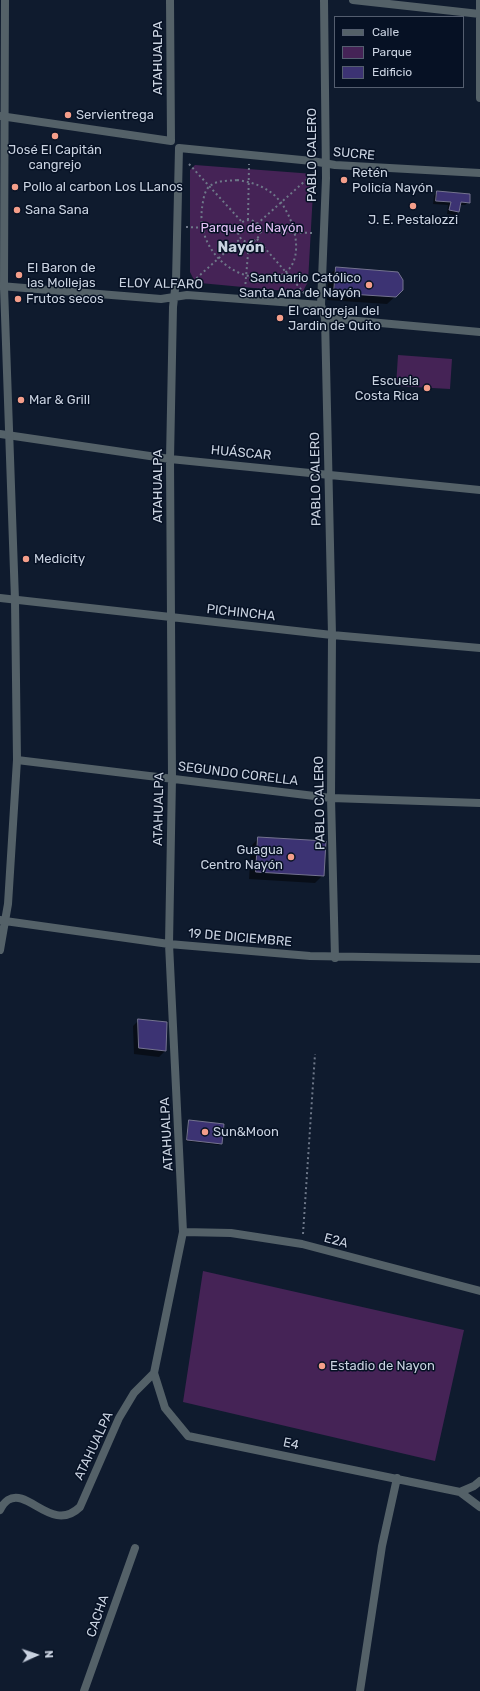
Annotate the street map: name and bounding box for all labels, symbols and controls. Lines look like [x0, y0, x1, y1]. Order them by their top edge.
legend [334, 16, 464, 88]
street label: ATAHUALPA [150, 21, 166, 95]
text: Calle [372, 25, 399, 39]
text: Parque [372, 45, 412, 59]
text: Edificio [372, 65, 412, 79]
place label: Servientrega [76, 107, 154, 123]
street label: PABLO CALERO [304, 108, 320, 202]
marker: Servientrega [63, 110, 73, 120]
marker: José El Capitán cangrejo [50, 131, 60, 141]
place label: José El Capitán cangrejo [8, 142, 102, 173]
street label: SUCRE [332, 144, 376, 164]
place label: Retén Policía Nayón [352, 165, 433, 196]
marker: Retén Policía Nayón [339, 175, 349, 185]
place label: Pollo al carbon Los LLanos [23, 179, 183, 195]
marker: Pollo al carbon Los LLanos [10, 182, 20, 192]
marker: J. E. Pestalozzi [408, 201, 418, 211]
place label: Sana Sana [25, 202, 89, 218]
marker: Sana Sana [12, 205, 22, 215]
place label: J. E. Pestalozzi [368, 212, 458, 228]
park label: Parque de Nayón [201, 220, 303, 236]
district label: Nayón [218, 239, 264, 257]
place label: El Baron de las Mollejas [27, 260, 96, 291]
marker: El Baron de las Mollejas [14, 270, 24, 280]
place label: Santuario Católico Santa Ana de Nayón [239, 270, 361, 301]
street label: ELOY ALFARO [119, 275, 203, 293]
marker: Santuario Católico Santa Ana de Nayón [364, 280, 374, 290]
place label: Frutos secos [26, 291, 104, 307]
marker: Frutos secos [13, 294, 23, 304]
place label: El cangrejal del Jardin de Quito [288, 303, 381, 334]
marker: El cangrejal del Jardin de Quito [275, 313, 285, 323]
place label: Escuela Costa Rica [355, 373, 419, 404]
marker: Escuela Costa Rica [422, 383, 432, 393]
place label: Mar & Grill [29, 392, 90, 408]
marker: Mar & Grill [16, 395, 26, 405]
street label: PABLO CALERO [307, 432, 325, 526]
street label: HUÁSCAR [210, 443, 272, 463]
street label: ATAHUALPA [150, 449, 166, 523]
place label: Medicity [34, 551, 85, 567]
marker: Medicity [21, 554, 31, 564]
street label: PICHINCHA [206, 602, 276, 624]
street label: PABLO CALERO [311, 756, 329, 850]
street label: SEGUNDO CORELLA [177, 759, 299, 789]
street label: ATAHUALPA [151, 772, 167, 846]
place label: Guagua Centro Nayón [200, 842, 283, 873]
marker: Guagua Centro Nayón [286, 852, 296, 862]
street label: 19 DE DICIEMBRE [187, 926, 293, 950]
street label: ATAHUALPA [157, 1097, 177, 1171]
place label: Sun&Moon [213, 1124, 279, 1140]
marker: Sun&Moon [200, 1127, 210, 1137]
street label: E2A [322, 1230, 350, 1252]
place label: Estadio de Nayon [330, 1358, 435, 1374]
marker: Estadio de Nayon [317, 1361, 327, 1371]
street label: ATAHUALPA [71, 1409, 117, 1483]
street label: E4 [282, 1435, 300, 1453]
street label: CACHA [84, 1593, 112, 1639]
north arrow [16, 1635, 56, 1675]
text: N [42, 1650, 55, 1659]

